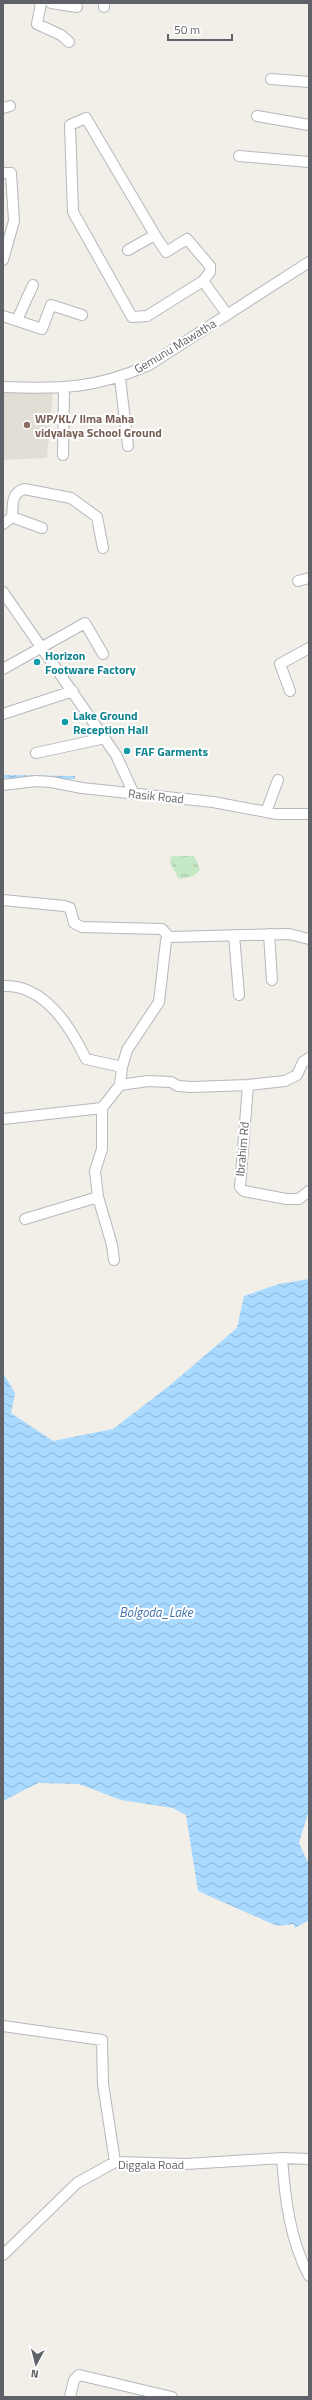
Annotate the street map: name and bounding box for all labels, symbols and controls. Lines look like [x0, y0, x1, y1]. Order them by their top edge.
scale bar [168, 16, 232, 42]
text: 50 m [174, 20, 200, 39]
street label: Gemunu Mawatha [130, 314, 220, 378]
place label: WP/KL/ Ilma Maha vidyalaya School Ground [35, 409, 162, 442]
marker: WP/KL/ Ilma Maha vidyalaya School Ground [22, 420, 32, 430]
place label: Horizon Footware Factory [45, 646, 136, 679]
marker: Horizon Footware Factory [32, 657, 42, 667]
place label: Lake Ground Reception Hall [73, 706, 148, 739]
marker: Lake Ground Reception Hall [60, 717, 70, 727]
place label: FAF Garments [135, 742, 208, 761]
marker: FAF Garments [122, 746, 132, 756]
street label: Rasik Road [127, 784, 185, 808]
street label: Ibrahim Rd [230, 1121, 254, 1177]
water label: Bolgoda_Lake [119, 1602, 194, 1622]
street label: Diggala Road [118, 2155, 184, 2174]
north arrow [16, 2344, 56, 2384]
text: N [30, 2366, 40, 2382]

